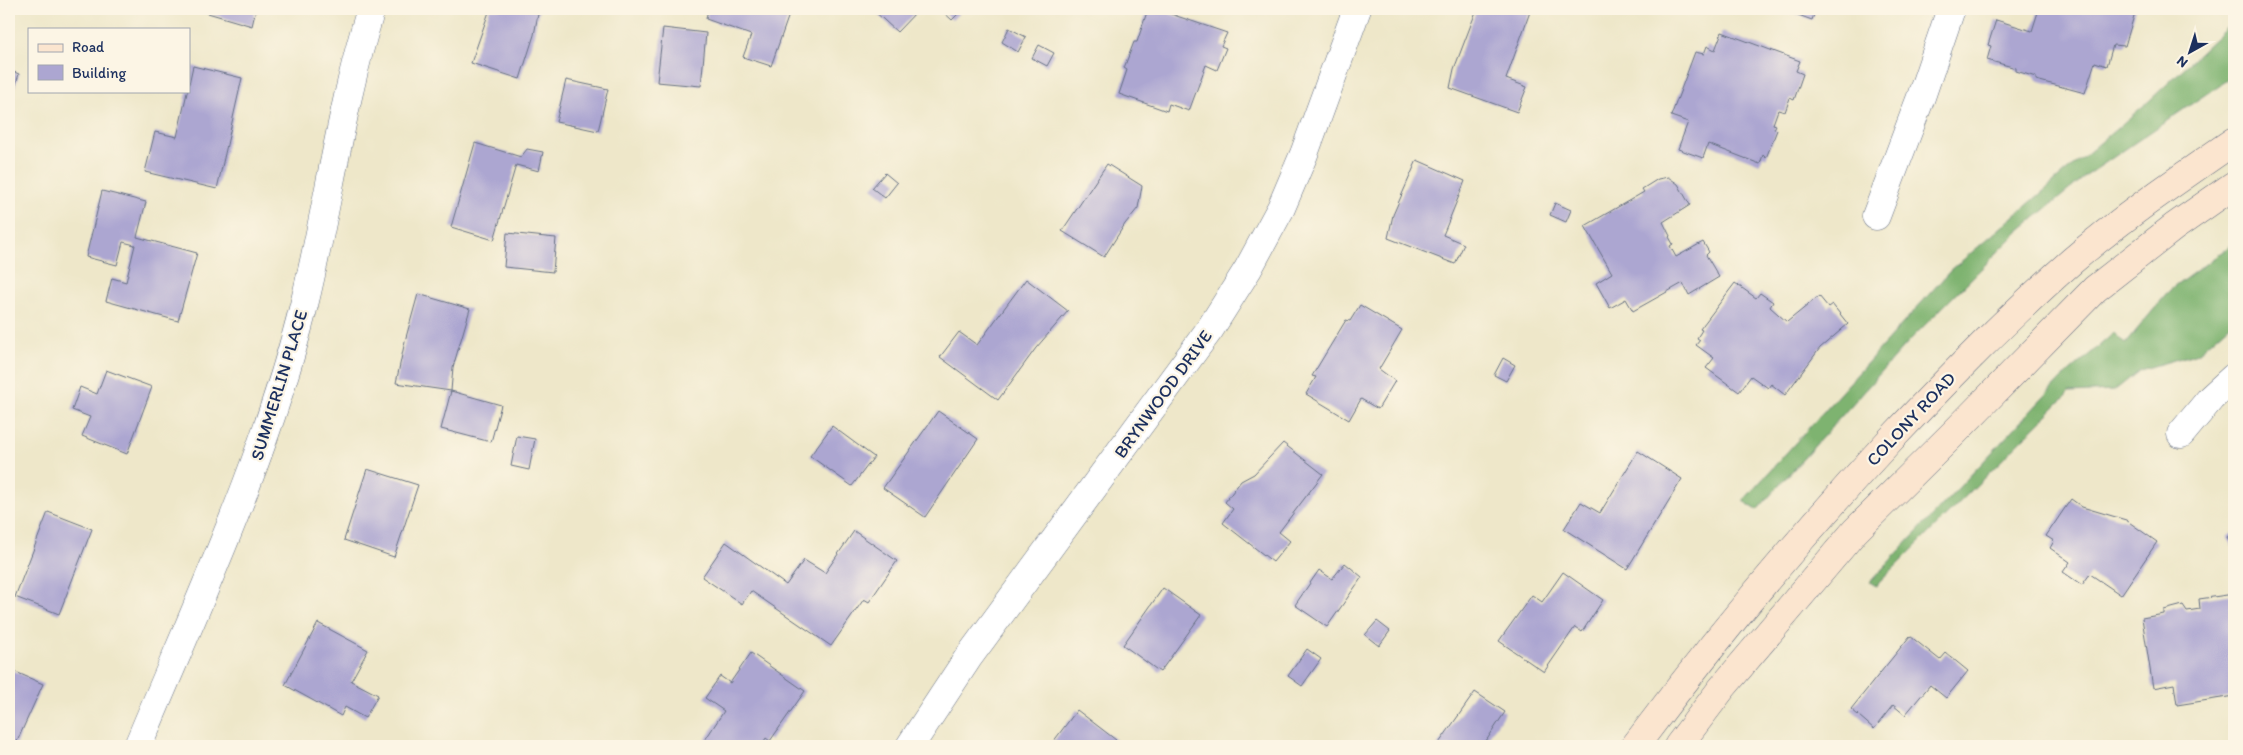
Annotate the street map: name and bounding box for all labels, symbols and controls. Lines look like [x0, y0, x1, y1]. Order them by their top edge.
legend [28, 28, 190, 92]
north arrow [2166, 28, 2216, 78]
text: Road [72, 38, 105, 56]
text: N [2173, 52, 2191, 71]
text: Building [72, 64, 126, 82]
street label: SUMMERLIN PLACE [246, 307, 312, 463]
street label: BRYNWOOD DRIVE [1109, 326, 1217, 462]
street label: COLONY ROAD [1862, 367, 1960, 471]

